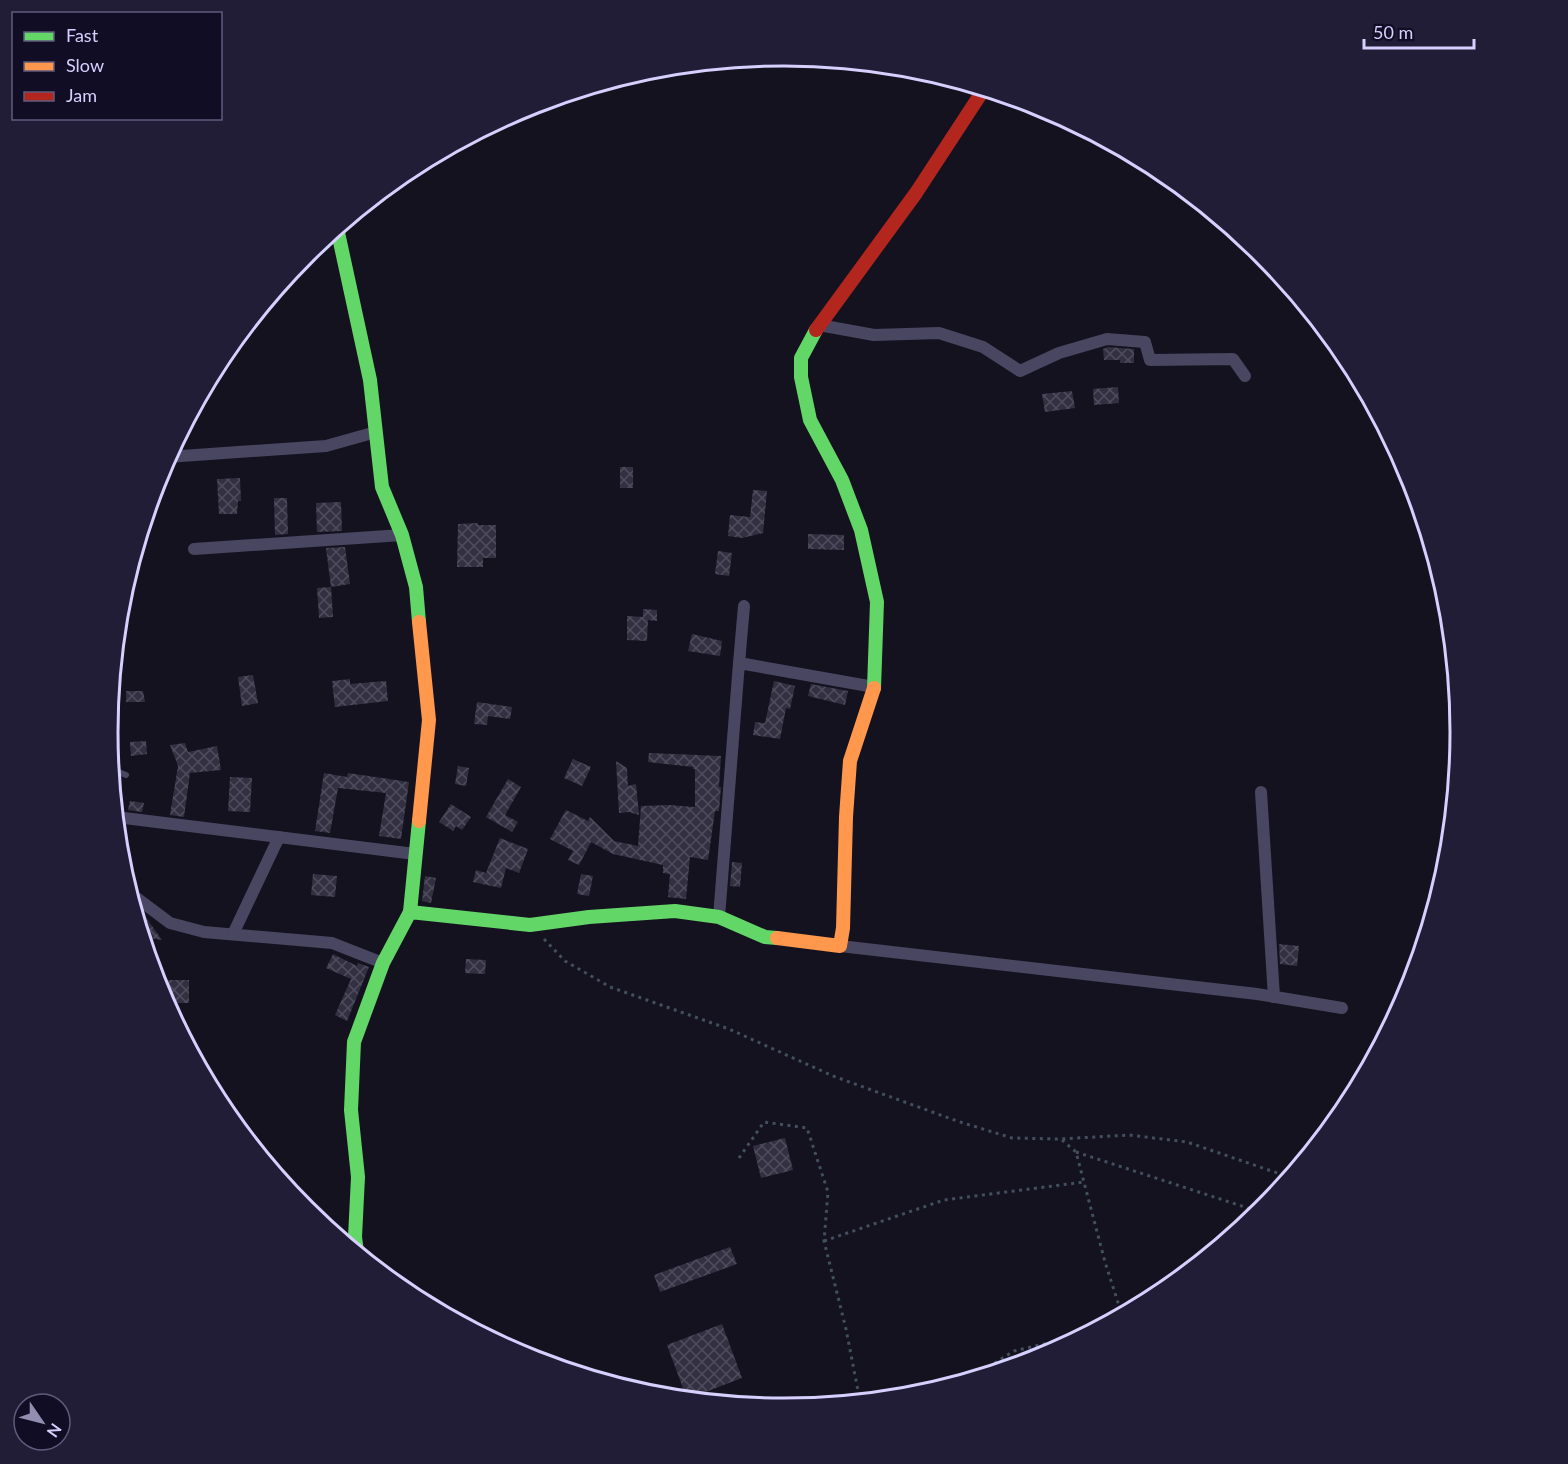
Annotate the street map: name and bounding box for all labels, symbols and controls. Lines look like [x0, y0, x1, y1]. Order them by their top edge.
legend [12, 12, 222, 120]
scale bar [1364, 12, 1474, 50]
text: 50 m [1373, 21, 1413, 43]
text: Fast [66, 24, 99, 46]
text: Slow [66, 54, 104, 76]
text: Jam [66, 84, 97, 106]
north arrow [12, 1392, 72, 1452]
text: N [43, 1420, 66, 1441]

